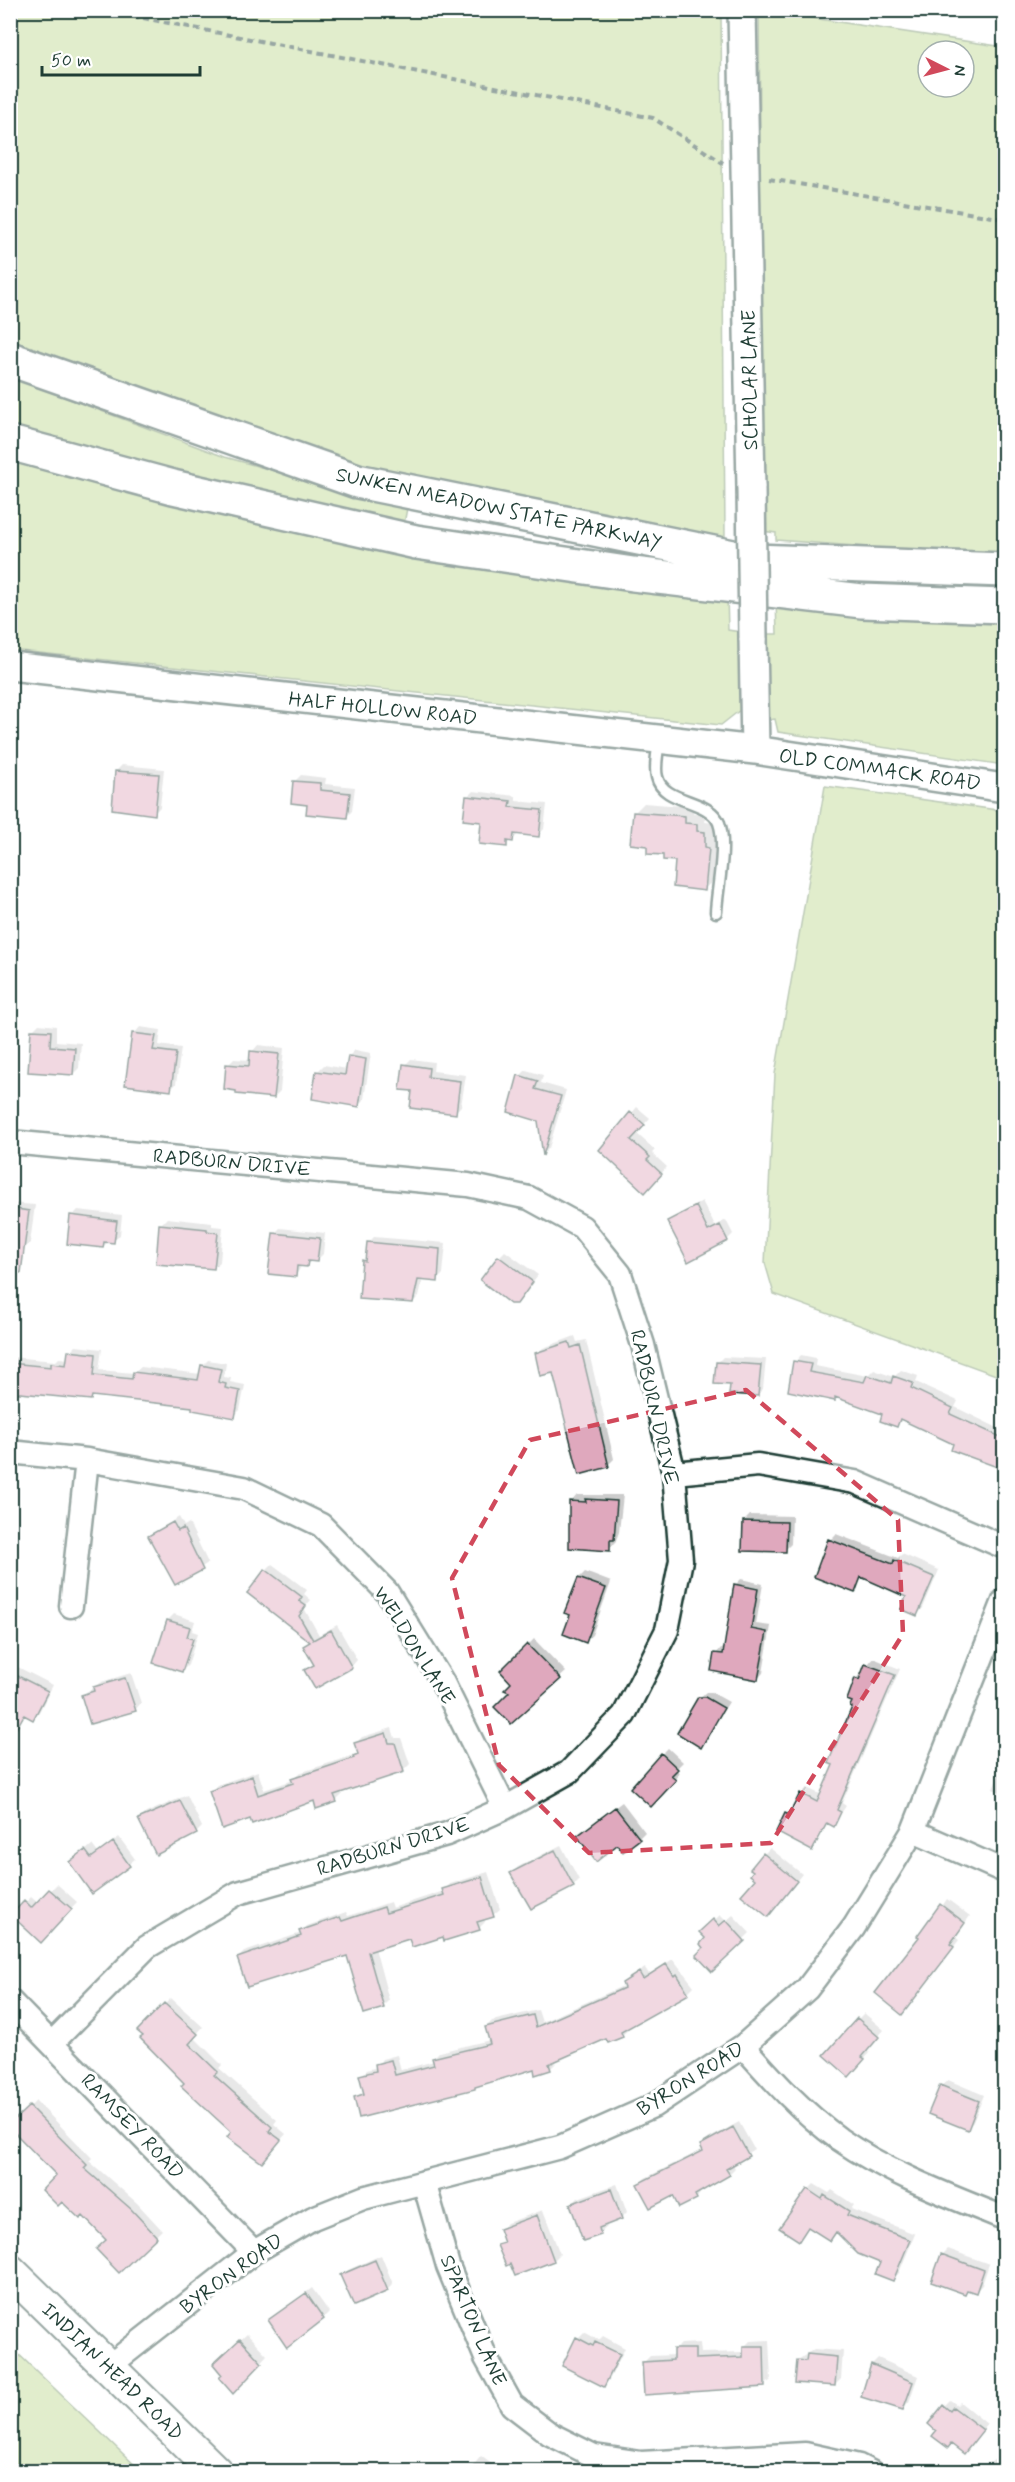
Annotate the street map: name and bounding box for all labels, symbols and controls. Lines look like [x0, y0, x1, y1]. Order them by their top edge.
scale bar [42, 39, 200, 77]
north arrow [916, 39, 976, 99]
text: 50 m [51, 49, 91, 73]
text: N [948, 64, 970, 77]
street label: SCHOLAR LANE [736, 309, 765, 451]
street label: SUNKEN MEADOW STATE PARKWAY [333, 462, 664, 557]
street label: HALF HOLLOW ROAD [287, 686, 479, 733]
street label: OLD COMMACK ROAD [777, 743, 983, 798]
street label: RADBURN DRIVE [152, 1143, 312, 1184]
street label: RADBURN DRIVE [623, 1327, 684, 1487]
street label: WELDON LANE [367, 1581, 461, 1710]
street label: RADBURN DRIVE [314, 1811, 473, 1883]
street label: BYRON ROAD [632, 2036, 749, 2123]
street label: RAMSEY ROAD [74, 2068, 190, 2186]
street label: BYRON ROAD [175, 2228, 289, 2321]
street label: SPARTON LANE [433, 2251, 512, 2390]
street label: INDIAN HEAD ROAD [35, 2297, 189, 2447]

